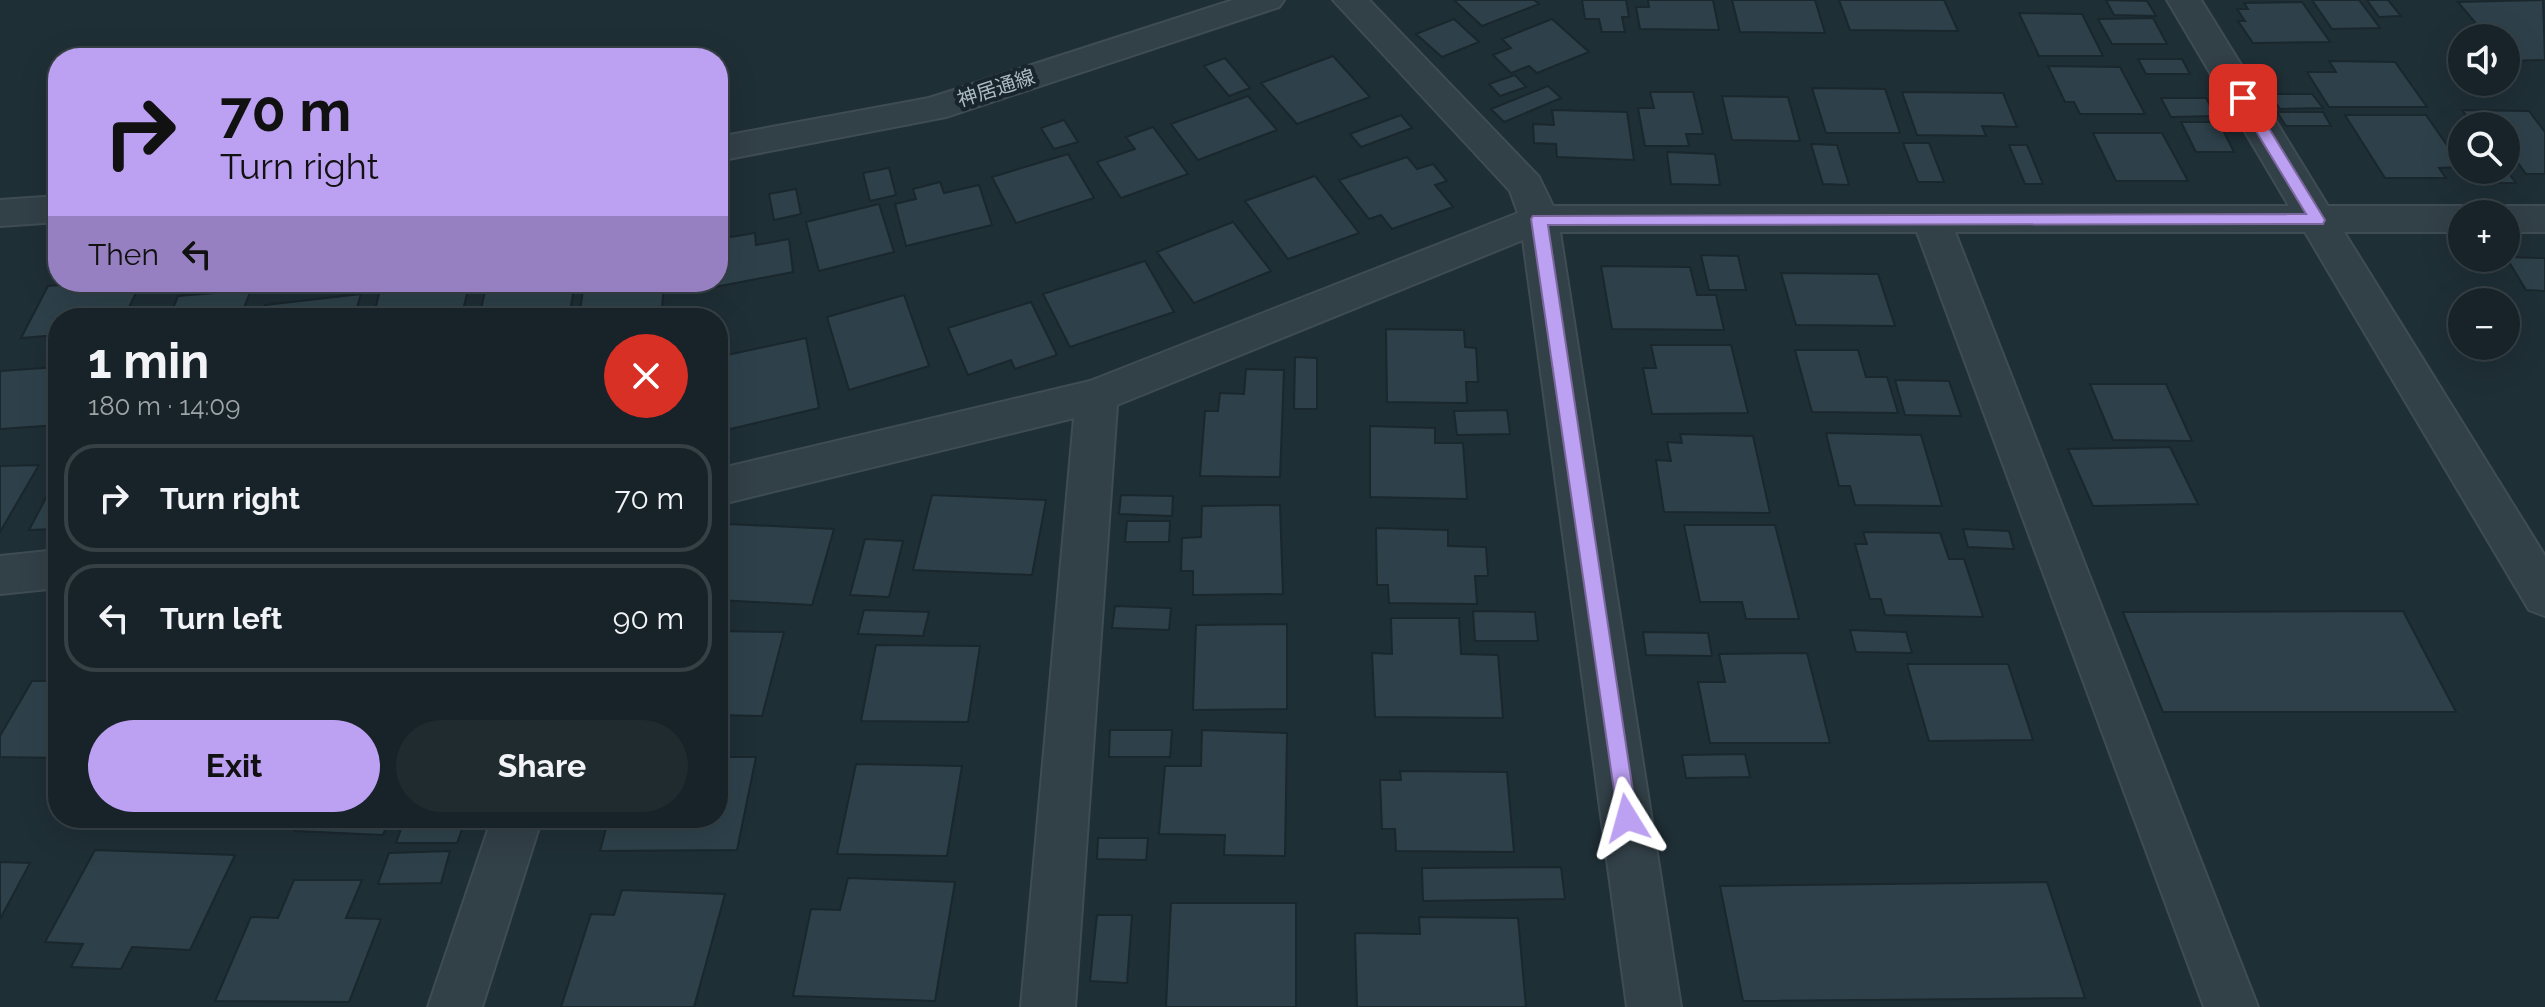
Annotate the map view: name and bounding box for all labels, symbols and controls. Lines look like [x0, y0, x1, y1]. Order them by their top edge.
map controls [2448, 24, 2520, 360]
button: sound [2448, 24, 2520, 96]
street label: 神居通線 [954, 64, 1038, 112]
pin [2209, 64, 2277, 132]
icon: arrive [2221, 76, 2265, 120]
text: 70 m [220, 78, 351, 144]
icon: right [88, 80, 192, 184]
button: search [2448, 112, 2520, 184]
text: Turn right [220, 145, 379, 187]
button: + [2448, 200, 2520, 272]
icon: left [175, 232, 219, 276]
text: Then [88, 237, 159, 272]
button: − [2448, 288, 2520, 360]
text: 1 min [88, 333, 209, 389]
button: close [604, 334, 688, 418]
text: 180 m · 14:09 [88, 391, 241, 421]
icon: right [92, 476, 136, 520]
text: Turn right [160, 481, 300, 516]
text: 70 m [614, 481, 684, 516]
icon: left [92, 596, 136, 640]
text: Turn left [160, 601, 282, 636]
text: 90 m [613, 601, 684, 636]
button: Exit [88, 720, 380, 812]
button: Share [396, 720, 688, 812]
position arrow [1585, 776, 1669, 860]

